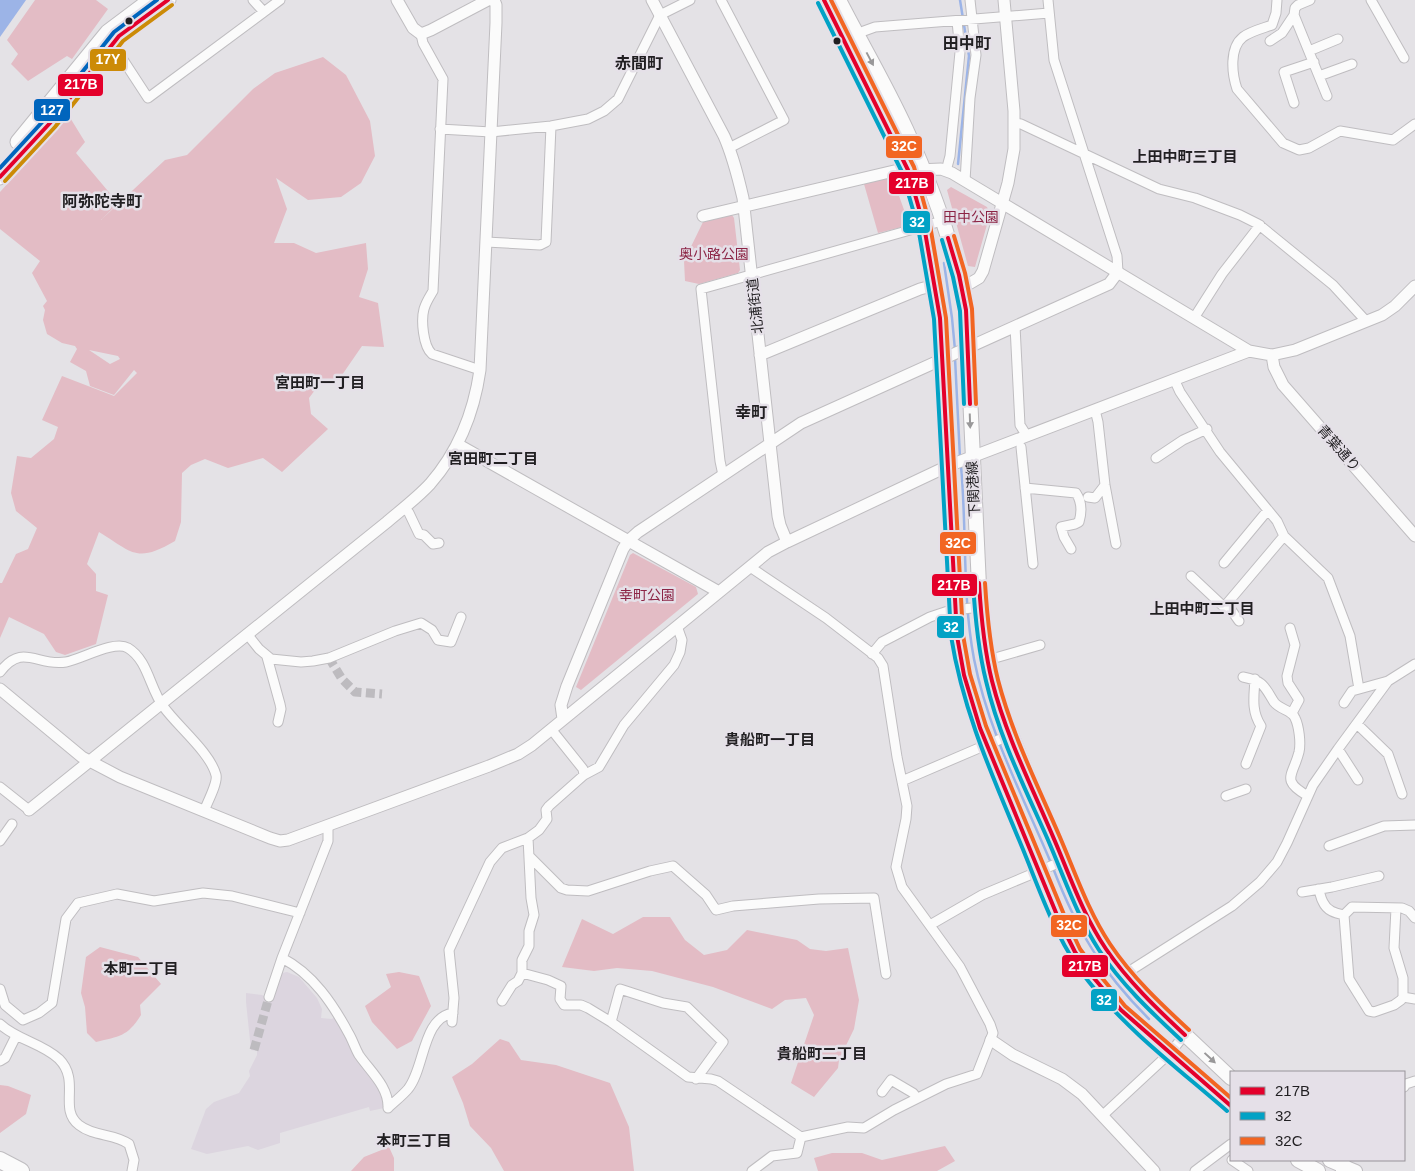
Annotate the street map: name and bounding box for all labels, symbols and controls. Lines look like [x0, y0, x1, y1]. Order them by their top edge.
unlabelled marker [124, 16, 134, 26]
district label: 田中町 [943, 35, 991, 52]
unlabelled marker [832, 36, 842, 46]
line badge: 17Y [89, 48, 127, 72]
text: 17Y [96, 51, 121, 67]
one-way arrow [866, 51, 874, 66]
district label: 赤間町 [615, 55, 663, 72]
line badge: 217B [57, 73, 104, 97]
text: 217B [64, 76, 98, 92]
line badge: 127 [33, 98, 71, 122]
text: 127 [40, 102, 64, 118]
line badge: 32C [885, 135, 923, 159]
text: 32C [891, 138, 917, 154]
district label: 上田中町三丁目 [1132, 148, 1238, 165]
line badge: 217B [888, 171, 935, 195]
text: 217B [895, 175, 929, 191]
district label: 阿弥陀寺町 [62, 193, 142, 210]
park label: 田中公園 [943, 209, 999, 225]
line badge: 32 [902, 210, 931, 234]
text: 32 [909, 214, 925, 230]
park label: 奥小路公園 [679, 246, 749, 262]
street label: 北浦街道 [744, 277, 766, 335]
district label: 宮田町一丁目 [275, 374, 365, 391]
district label: 幸町 [735, 404, 767, 421]
one-way arrow [967, 413, 975, 429]
street label: 青葉通り [1315, 422, 1363, 474]
district label: 宮田町二丁目 [448, 450, 538, 467]
street label: 下関港線 [964, 461, 982, 517]
line badge: 32C [939, 531, 977, 555]
text: 32C [945, 535, 971, 551]
line badge: 217B [931, 573, 978, 597]
text: 217B [937, 577, 971, 593]
park label: 幸町公園 [619, 587, 675, 603]
district label: 上田中町二丁目 [1149, 600, 1255, 617]
line badge: 32 [936, 615, 965, 639]
text: 32 [943, 619, 959, 635]
district label: 貴船町一丁目 [725, 731, 815, 748]
line badge: 32C [1050, 914, 1088, 938]
text: 32C [1056, 917, 1082, 933]
line badge: 217B [1061, 954, 1109, 978]
text: 217B [1068, 958, 1102, 974]
district label: 本町二丁目 [103, 960, 179, 977]
line badge: 32 [1090, 988, 1118, 1012]
text: 32 [1096, 992, 1112, 1008]
district label: 貴船町二丁目 [777, 1045, 867, 1062]
one-way arrow [1204, 1053, 1217, 1064]
legend [1230, 1071, 1405, 1161]
text: 217B [1275, 1082, 1310, 1099]
text: 32 [1275, 1107, 1292, 1124]
district label: 本町三丁目 [376, 1132, 452, 1149]
text: 32C [1275, 1132, 1303, 1149]

